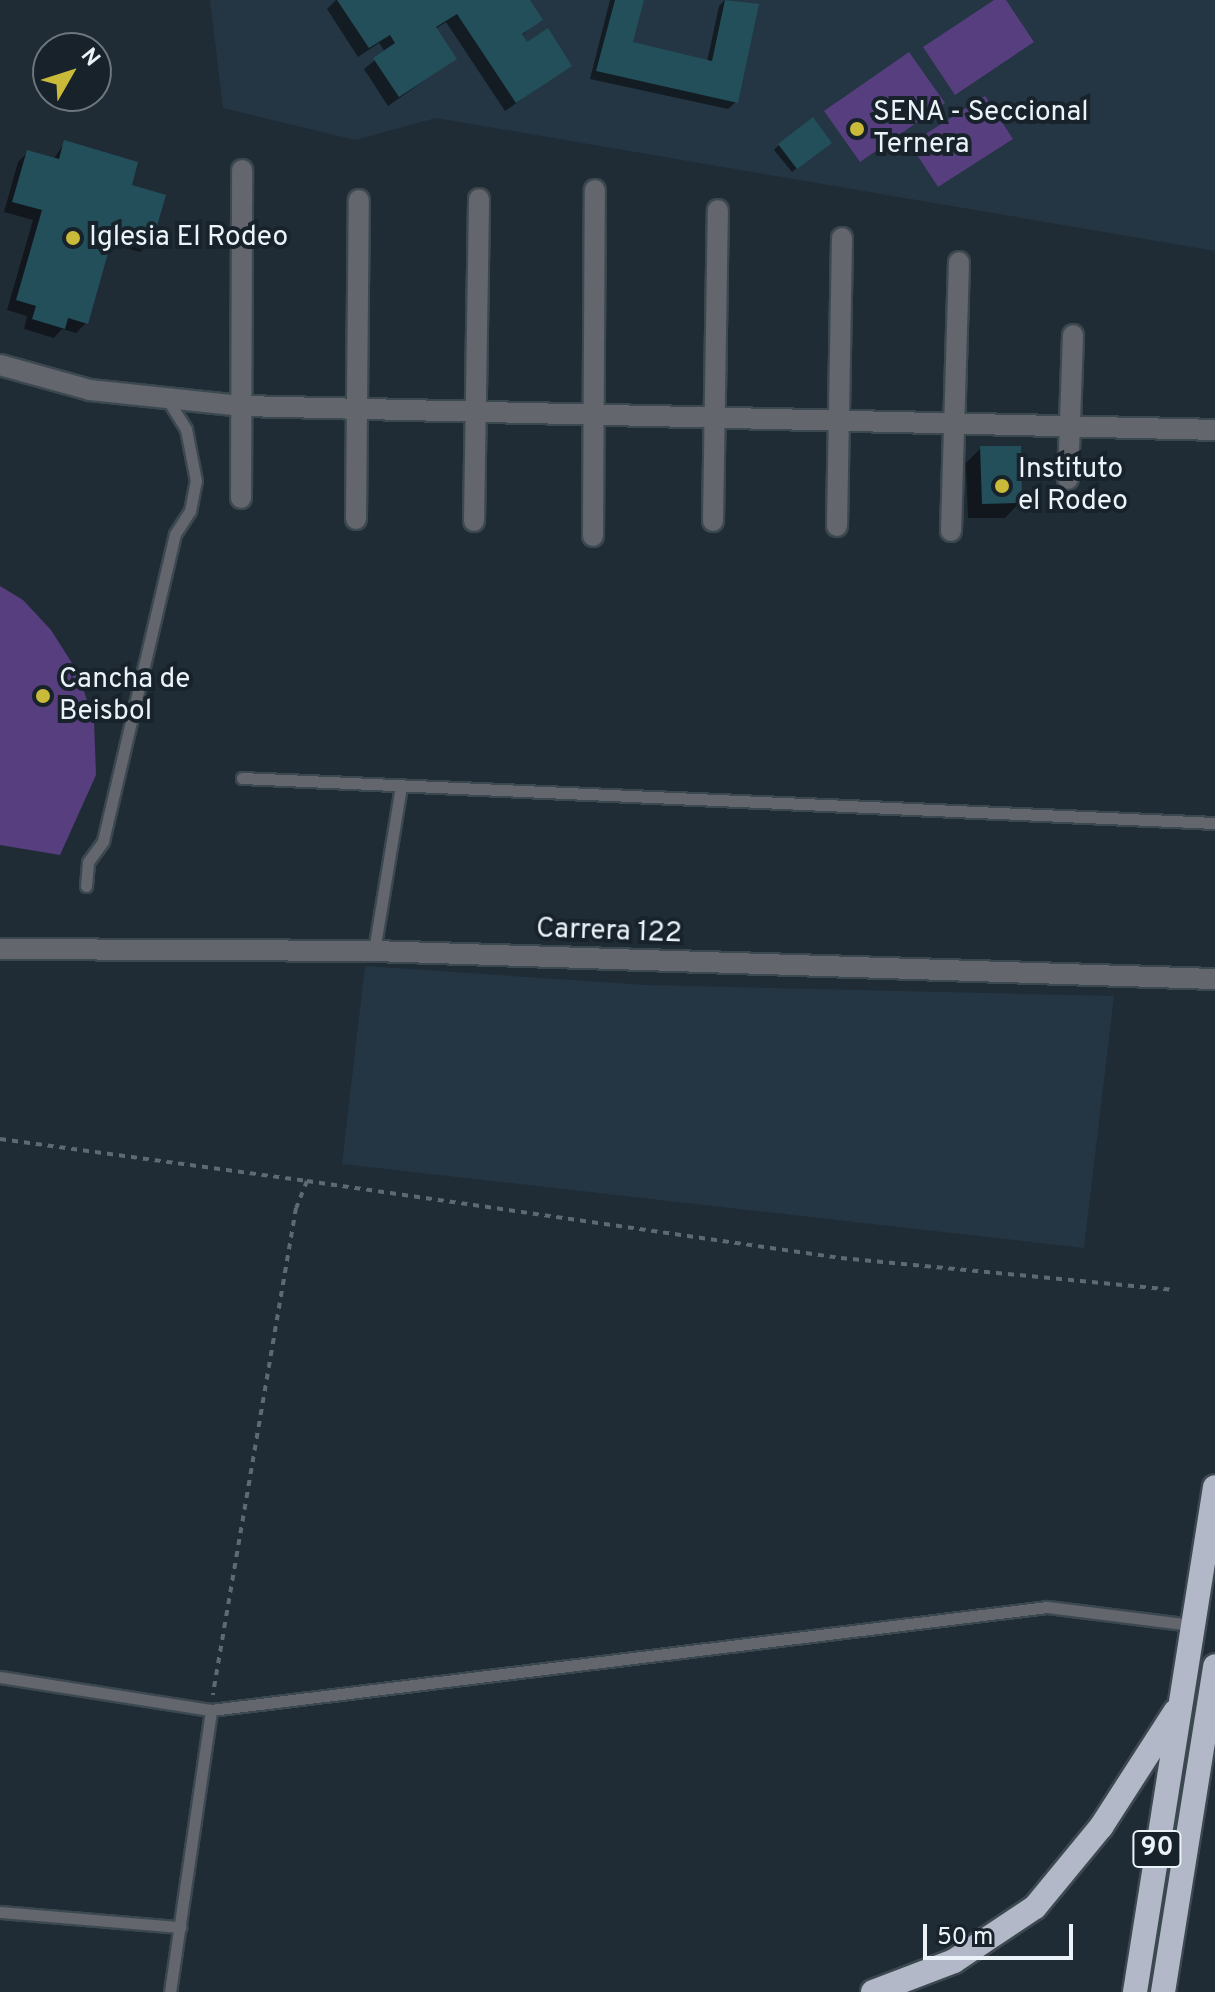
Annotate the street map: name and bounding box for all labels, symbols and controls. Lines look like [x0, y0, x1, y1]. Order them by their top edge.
north arrow [32, 32, 112, 112]
text: N [74, 43, 105, 72]
place label: SENA - Seccional Ternera [873, 96, 1090, 162]
marker: SENA - Seccional Ternera [848, 120, 866, 138]
place label: Iglesia El Rodeo [89, 221, 288, 255]
marker: Iglesia El Rodeo [64, 229, 82, 247]
place label: Instituto el Rodeo [1018, 453, 1128, 519]
marker: Instituto el Rodeo [993, 477, 1011, 495]
place label: Cancha de Beisbol [59, 663, 190, 729]
marker: Cancha de Beisbol [34, 687, 52, 705]
street label: Carrera 122 [536, 913, 682, 951]
road number: 90 [1131, 1827, 1183, 1871]
scale bar [927, 1908, 1077, 1958]
text: 50 m [937, 1923, 993, 1953]

